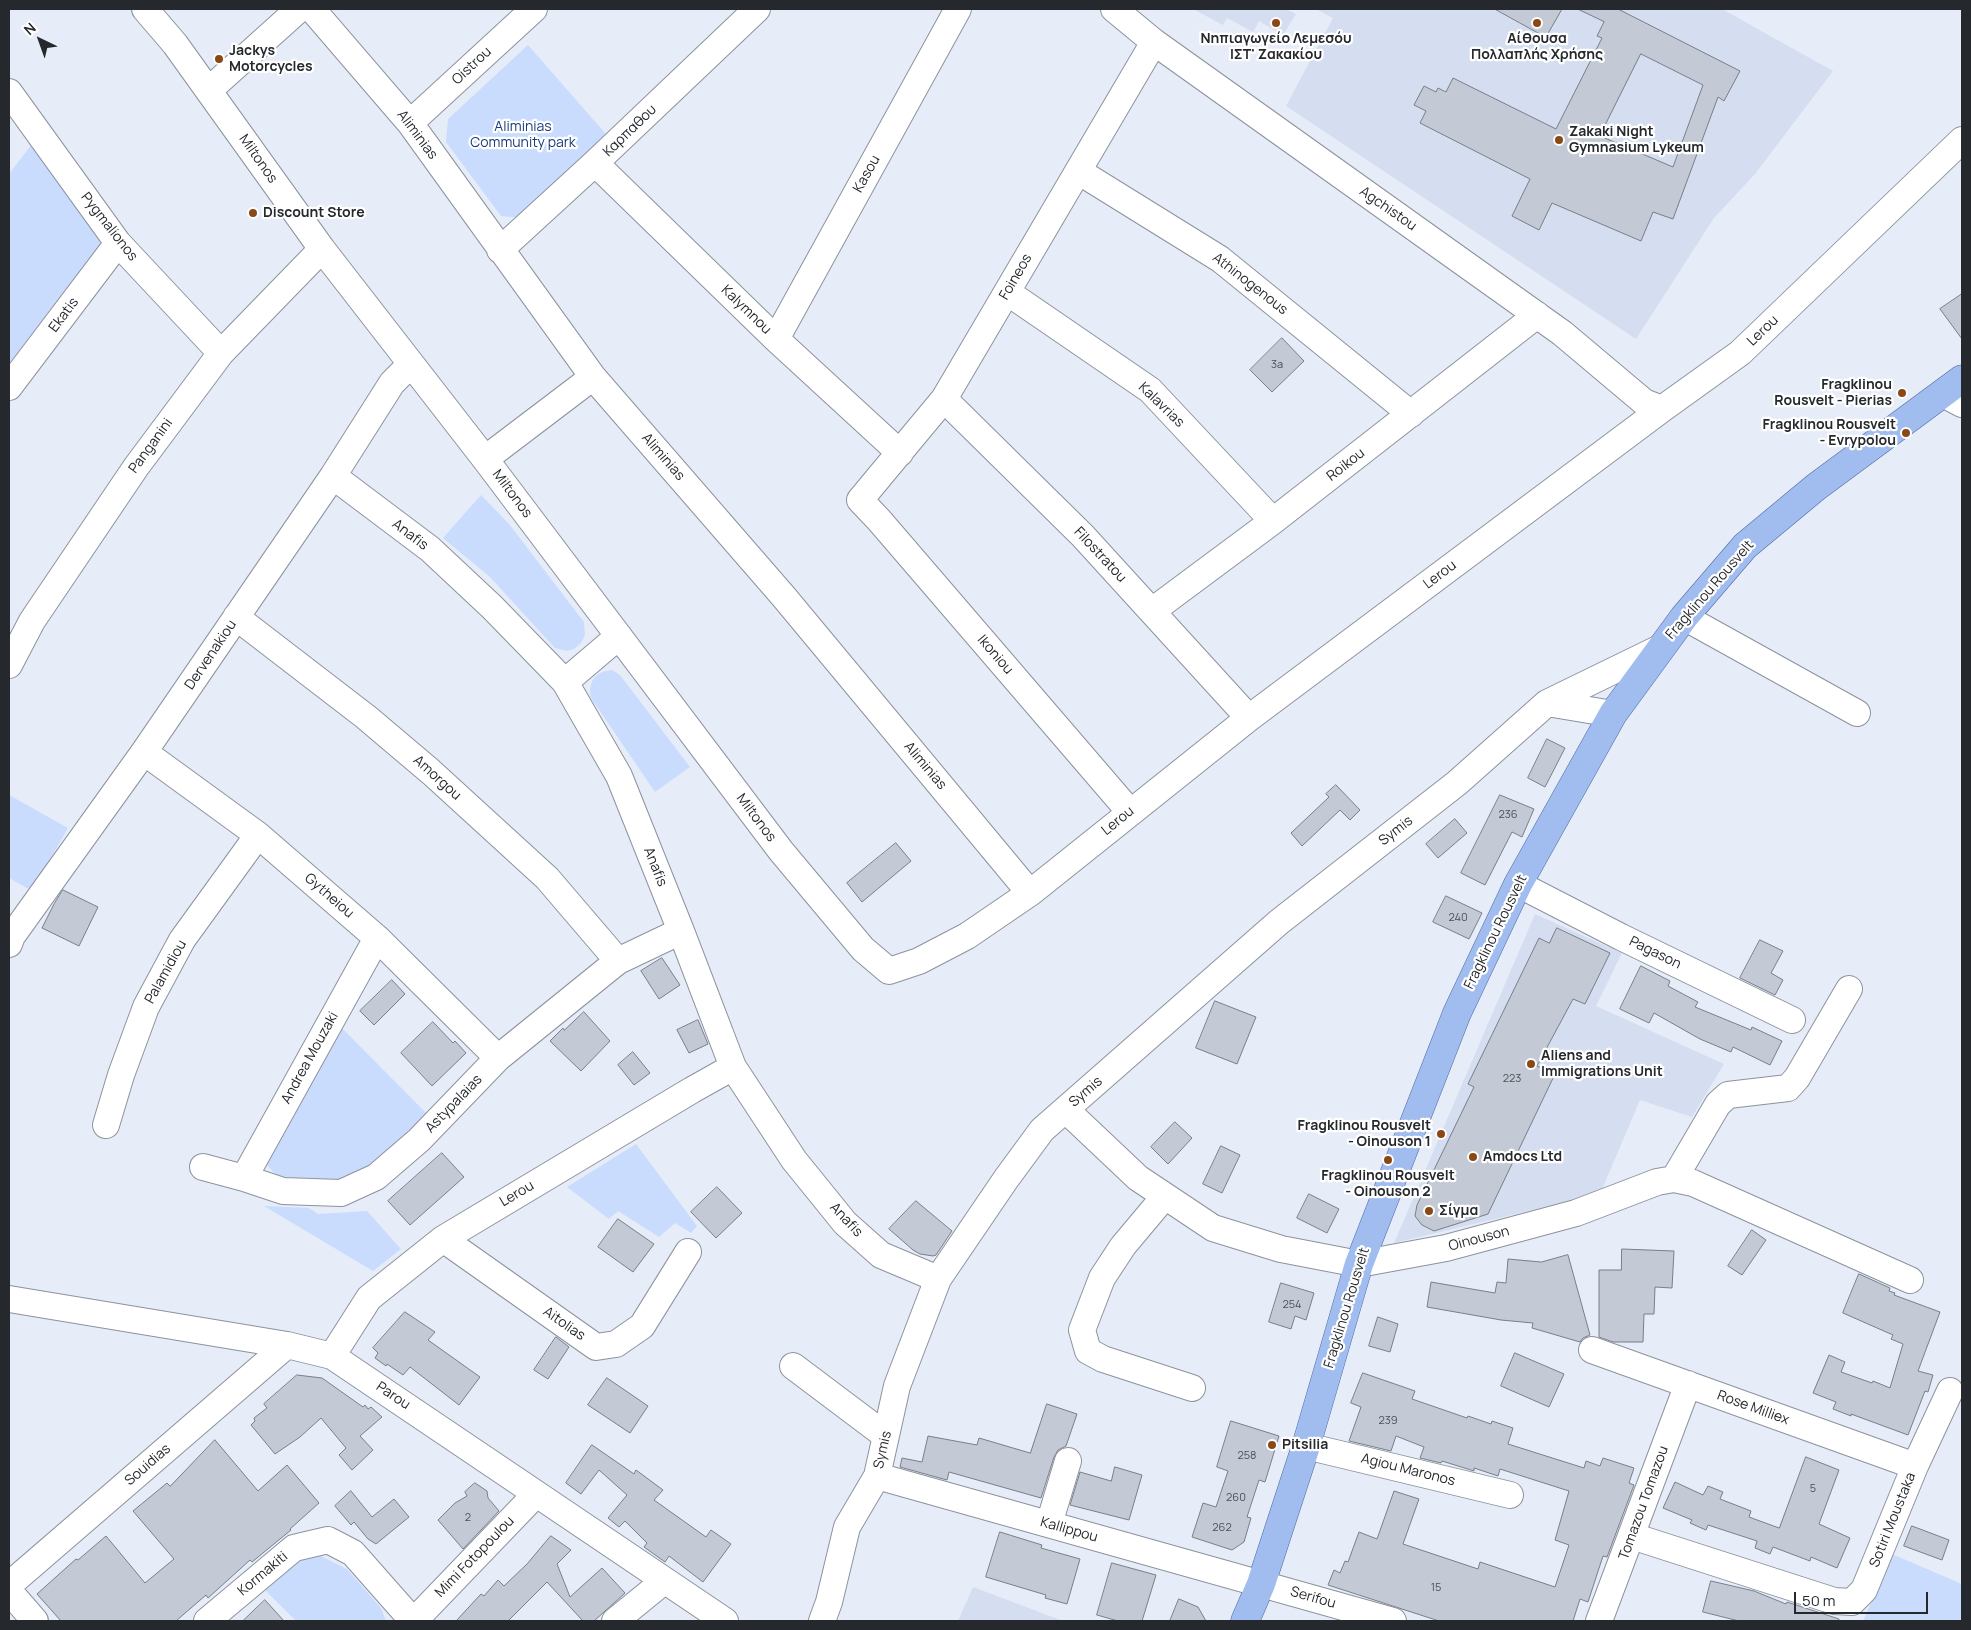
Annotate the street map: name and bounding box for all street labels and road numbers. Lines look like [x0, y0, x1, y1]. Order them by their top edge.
street label: Oistrou [449, 44, 495, 88]
street label: Καρπαθου [600, 101, 660, 161]
street label: Aliminias [393, 107, 441, 163]
street label: Miltonos [235, 131, 281, 187]
street label: Kasou [850, 152, 884, 196]
street label: Agchistou [1356, 183, 1420, 235]
street label: Pygmalionos [77, 189, 141, 265]
street label: Athinogenous [1209, 249, 1291, 319]
street label: Foineos [996, 251, 1036, 303]
street label: Kalymnou [717, 282, 775, 338]
street label: Ekatis [46, 294, 82, 336]
street label: Lerou [1744, 312, 1782, 350]
street label: Kalavrias [1135, 379, 1187, 431]
street label: Panganini [126, 415, 176, 477]
street label: Aliminias [638, 430, 688, 484]
street label: Roikou [1324, 445, 1368, 485]
street label: Miltonos [489, 467, 535, 521]
street label: Anafis [389, 516, 431, 554]
street label: Filostratou [1070, 524, 1130, 586]
street label: Fragklinou Rousvelt [1663, 537, 1757, 643]
street label: Lerou [1420, 557, 1460, 593]
street label: Dervenakiou [182, 617, 240, 693]
street label: Ikoniou [973, 632, 1017, 678]
street label: Aliminias [900, 739, 950, 793]
street label: Amorgou [410, 752, 464, 804]
street label: Miltonos [733, 791, 779, 845]
street label: Lerou [1098, 803, 1138, 839]
street label: Symis [1376, 813, 1416, 849]
street label: Anafis [640, 845, 670, 889]
street label: Gytheiou [301, 870, 357, 922]
street label: Fragklinou Rousvelt [1461, 872, 1531, 992]
street label: Pagason [1626, 933, 1684, 973]
street label: Palamidiou [142, 937, 190, 1007]
street label: Andrea Mouzaki [278, 1009, 342, 1107]
street label: Astypalaias [422, 1071, 486, 1137]
street label: Symis [1066, 1073, 1106, 1111]
street label: Lerou [497, 1177, 537, 1211]
street label: Anafis [826, 1199, 866, 1241]
street label: Oinouson [1447, 1223, 1511, 1255]
street label: Fragklinou Rousvelt [1321, 1246, 1373, 1370]
street label: Aitolias [540, 1304, 588, 1344]
street label: Parou [373, 1379, 413, 1413]
street label: Rose Milliex [1715, 1387, 1791, 1429]
street label: Symis [870, 1429, 896, 1471]
street label: Souidias [122, 1441, 174, 1489]
street label: Tomazou Tomazou [1616, 1444, 1672, 1562]
street label: Agiou Maronos [1359, 1450, 1457, 1490]
street label: Sotiri Moustaka [1866, 1470, 1920, 1570]
street label: Mimi Fotopoulou [432, 1513, 518, 1601]
street label: Kallippou [1038, 1514, 1100, 1546]
street label: Kormakiti [235, 1548, 291, 1600]
street label: Serifou [1288, 1584, 1338, 1612]

